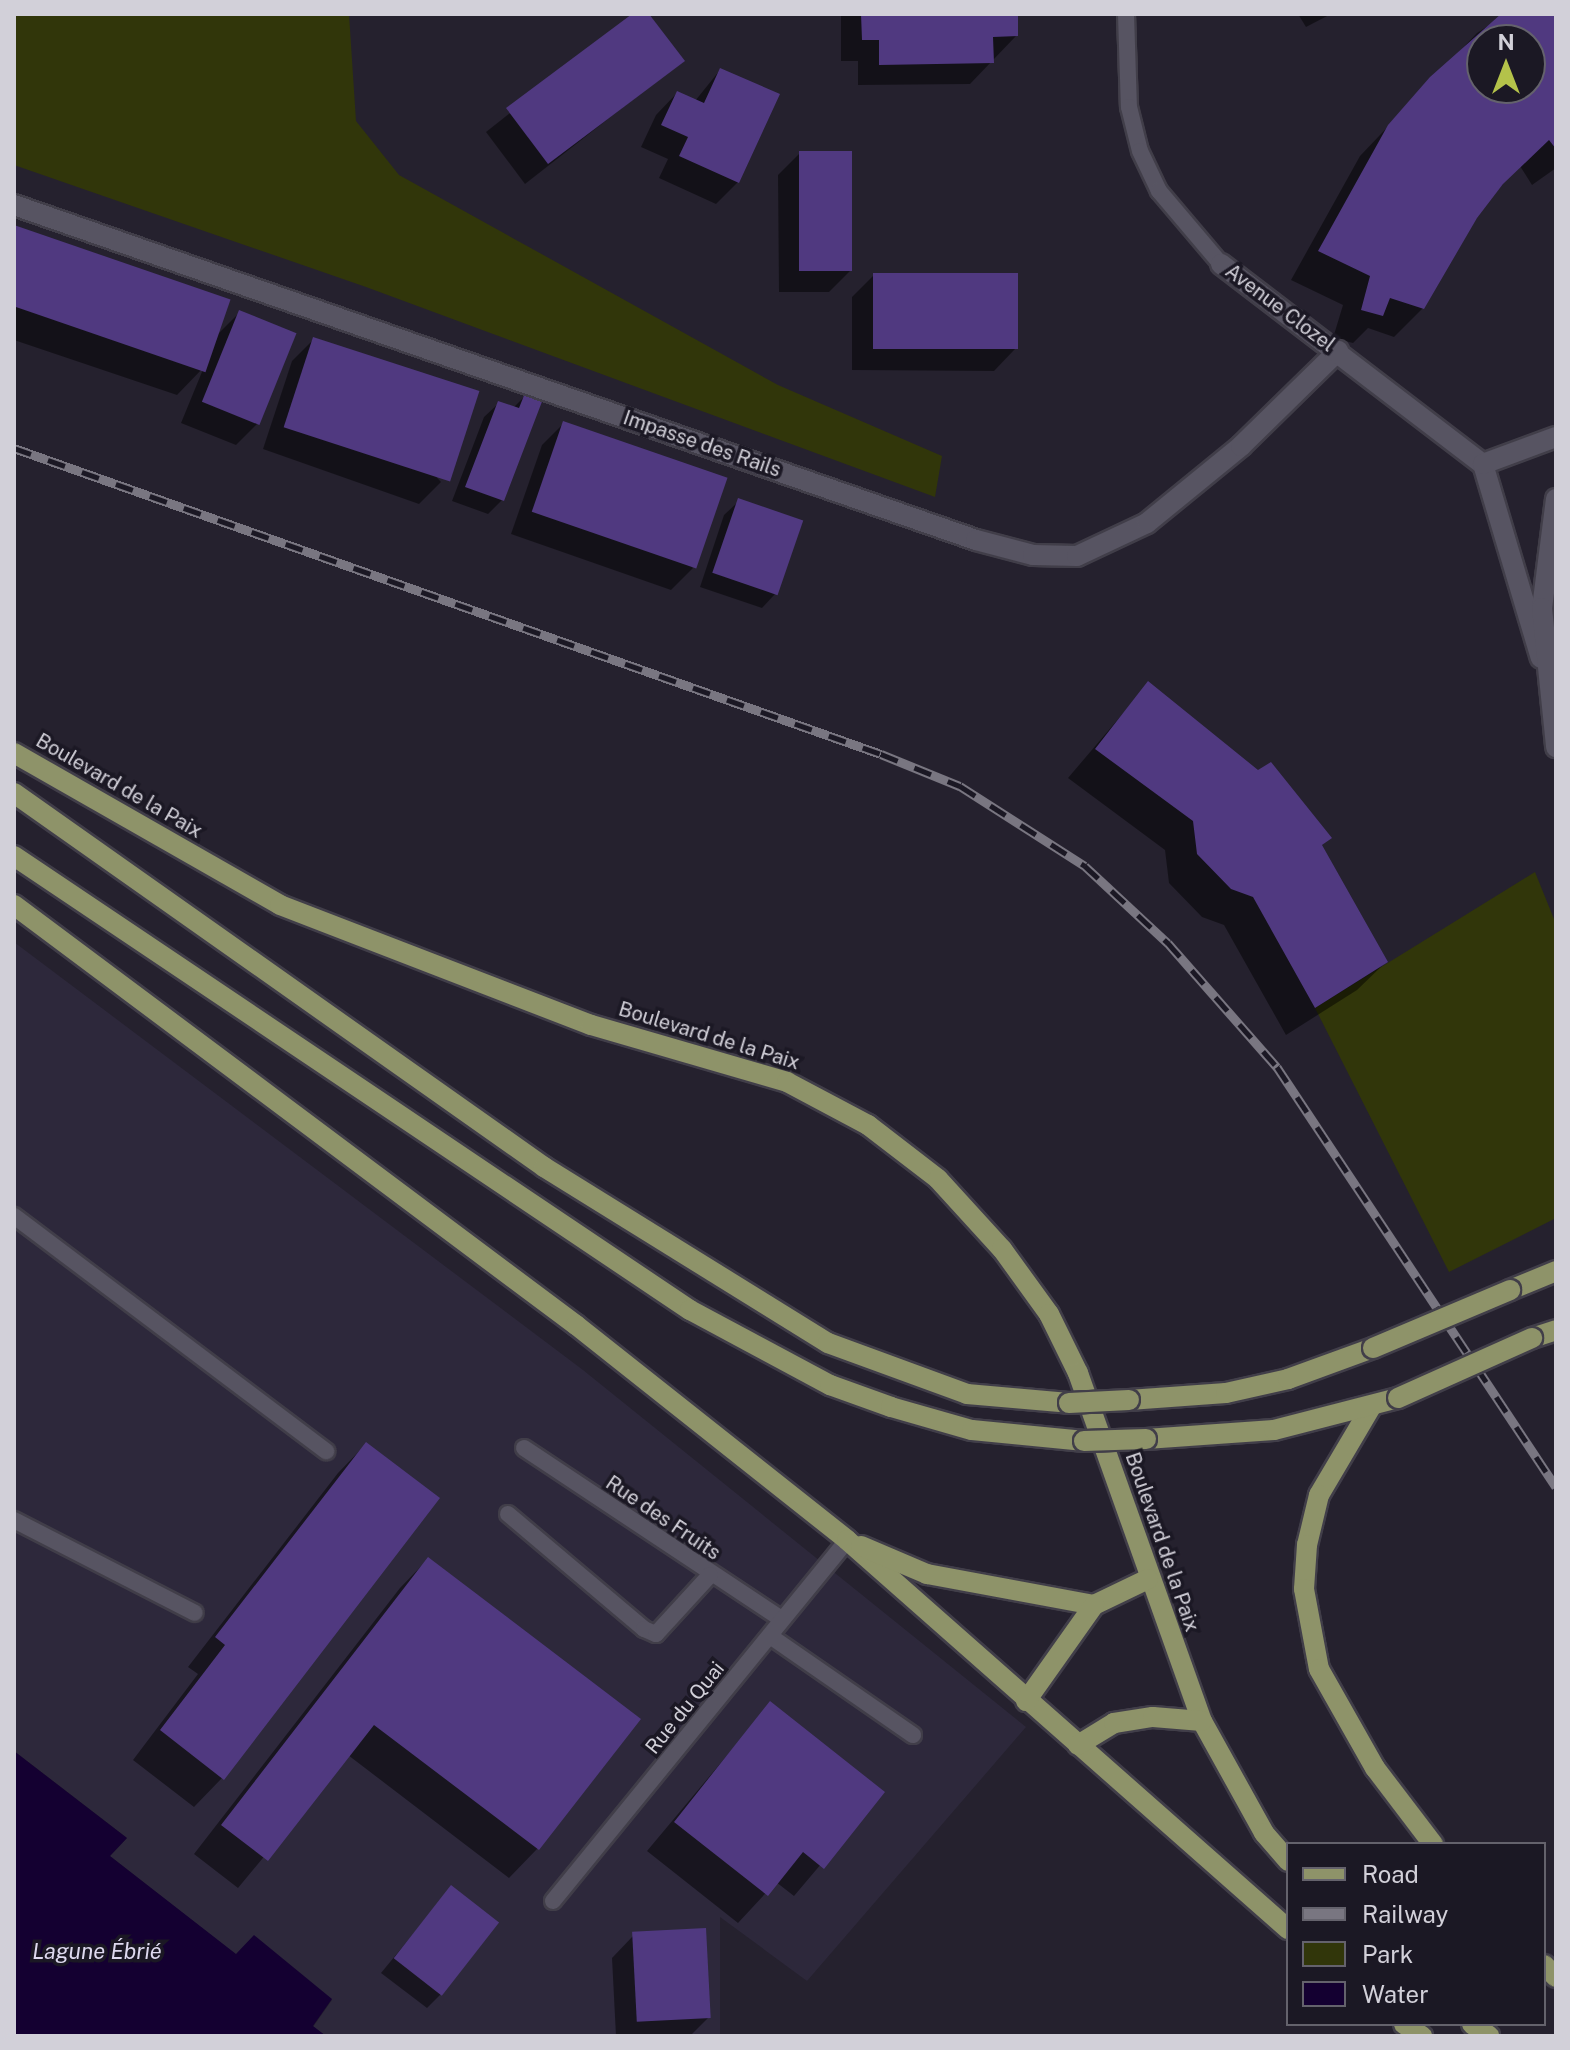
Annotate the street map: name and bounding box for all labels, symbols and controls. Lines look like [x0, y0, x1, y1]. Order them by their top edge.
north arrow [1466, 24, 1546, 104]
text: N [1497, 29, 1515, 55]
street label: Avenue Clozel [1221, 259, 1339, 357]
street label: Impasse des Rails [620, 406, 784, 482]
street label: Boulevard de la Paix [31, 729, 207, 843]
street label: Boulevard de la Paix [615, 997, 803, 1075]
street label: Boulevard de la Paix [1120, 1449, 1204, 1635]
street label: Rue des Fruits [601, 1471, 725, 1565]
street label: Rue du Quai [640, 1657, 730, 1759]
legend [1286, 1842, 1546, 2026]
text: Road [1362, 1860, 1419, 1888]
text: Railway [1362, 1900, 1448, 1928]
water label: Lagune Ébrié [32, 1939, 162, 1965]
text: Park [1362, 1940, 1413, 1968]
text: Water [1362, 1980, 1429, 2008]

